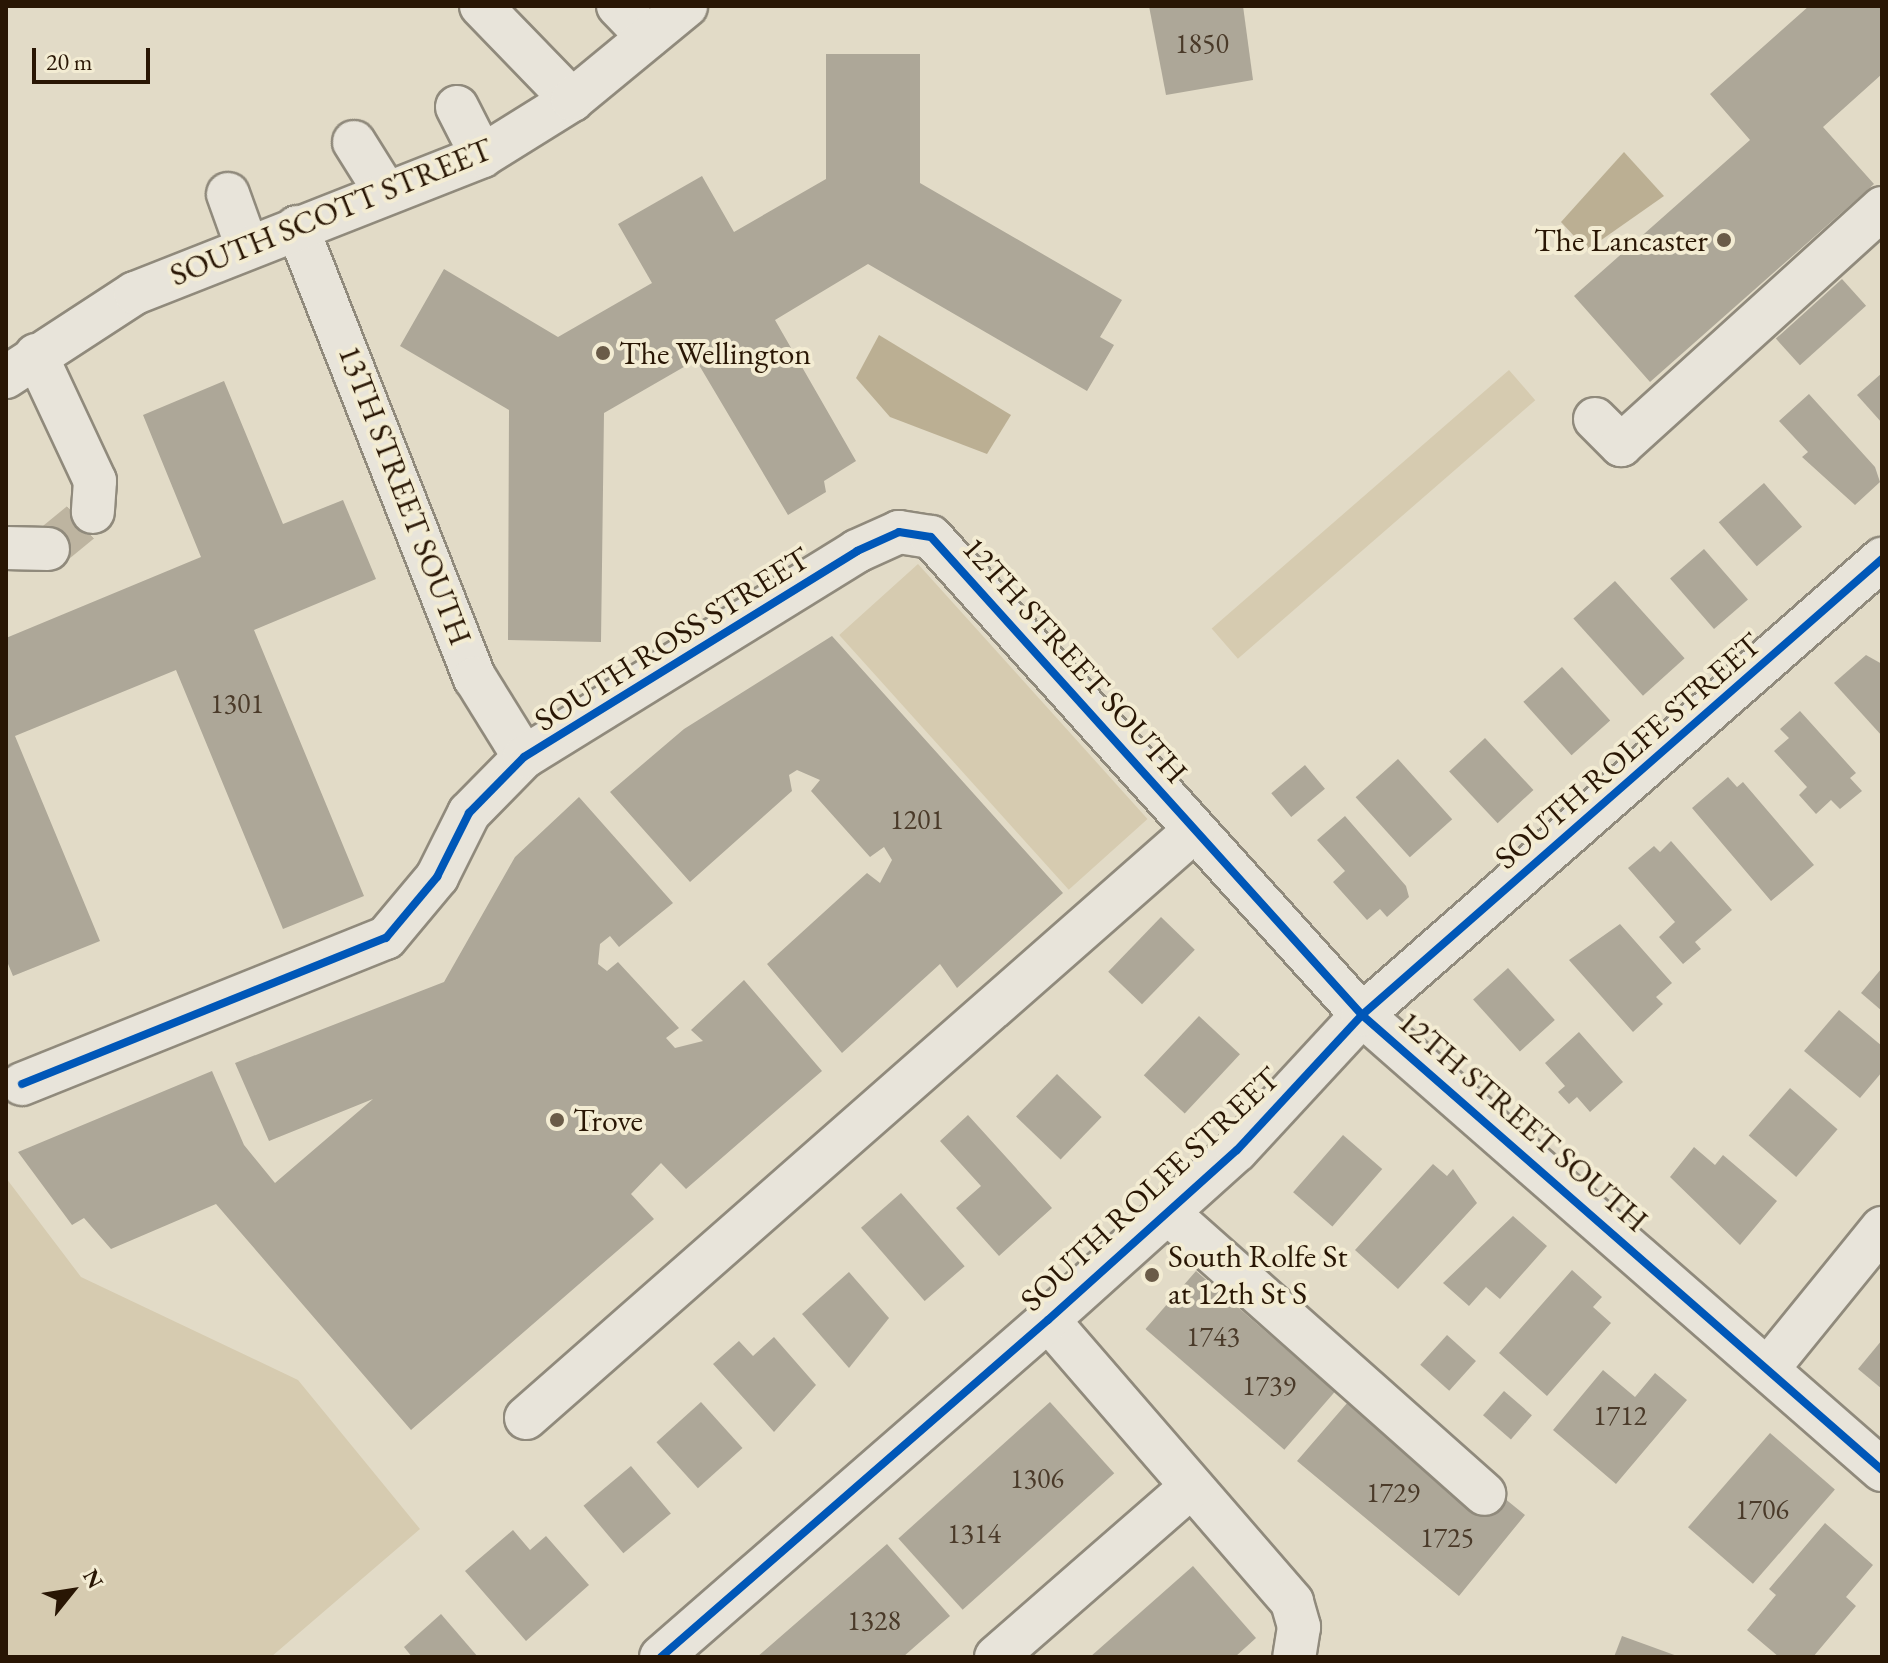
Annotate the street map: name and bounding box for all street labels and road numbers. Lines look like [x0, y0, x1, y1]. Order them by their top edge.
street label: SOUTH SCOTT STREET [164, 130, 498, 294]
street label: 13TH STREET SOUTH [330, 340, 480, 650]
street label: 12TH STREET SOUTH [954, 529, 1196, 791]
street label: SOUTH ROSS STREET [528, 539, 816, 739]
street label: SOUTH ROLFE STREET [1487, 625, 1769, 877]
street label: 12TH STREET SOUTH [1390, 1002, 1656, 1240]
street label: SOUTH ROLFE STREET [1013, 1059, 1287, 1319]

